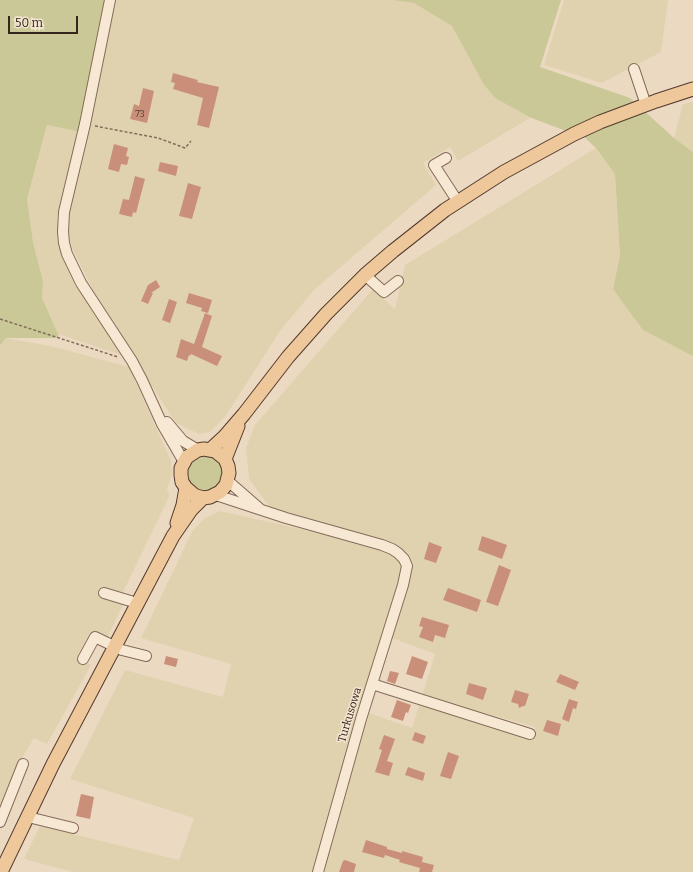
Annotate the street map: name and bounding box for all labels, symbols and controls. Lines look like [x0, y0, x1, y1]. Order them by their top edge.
scale bar [10, 8, 80, 34]
text: 50 m [15, 16, 43, 30]
house number: 73 [135, 109, 145, 119]
street label: Turkusowa [335, 686, 365, 744]

